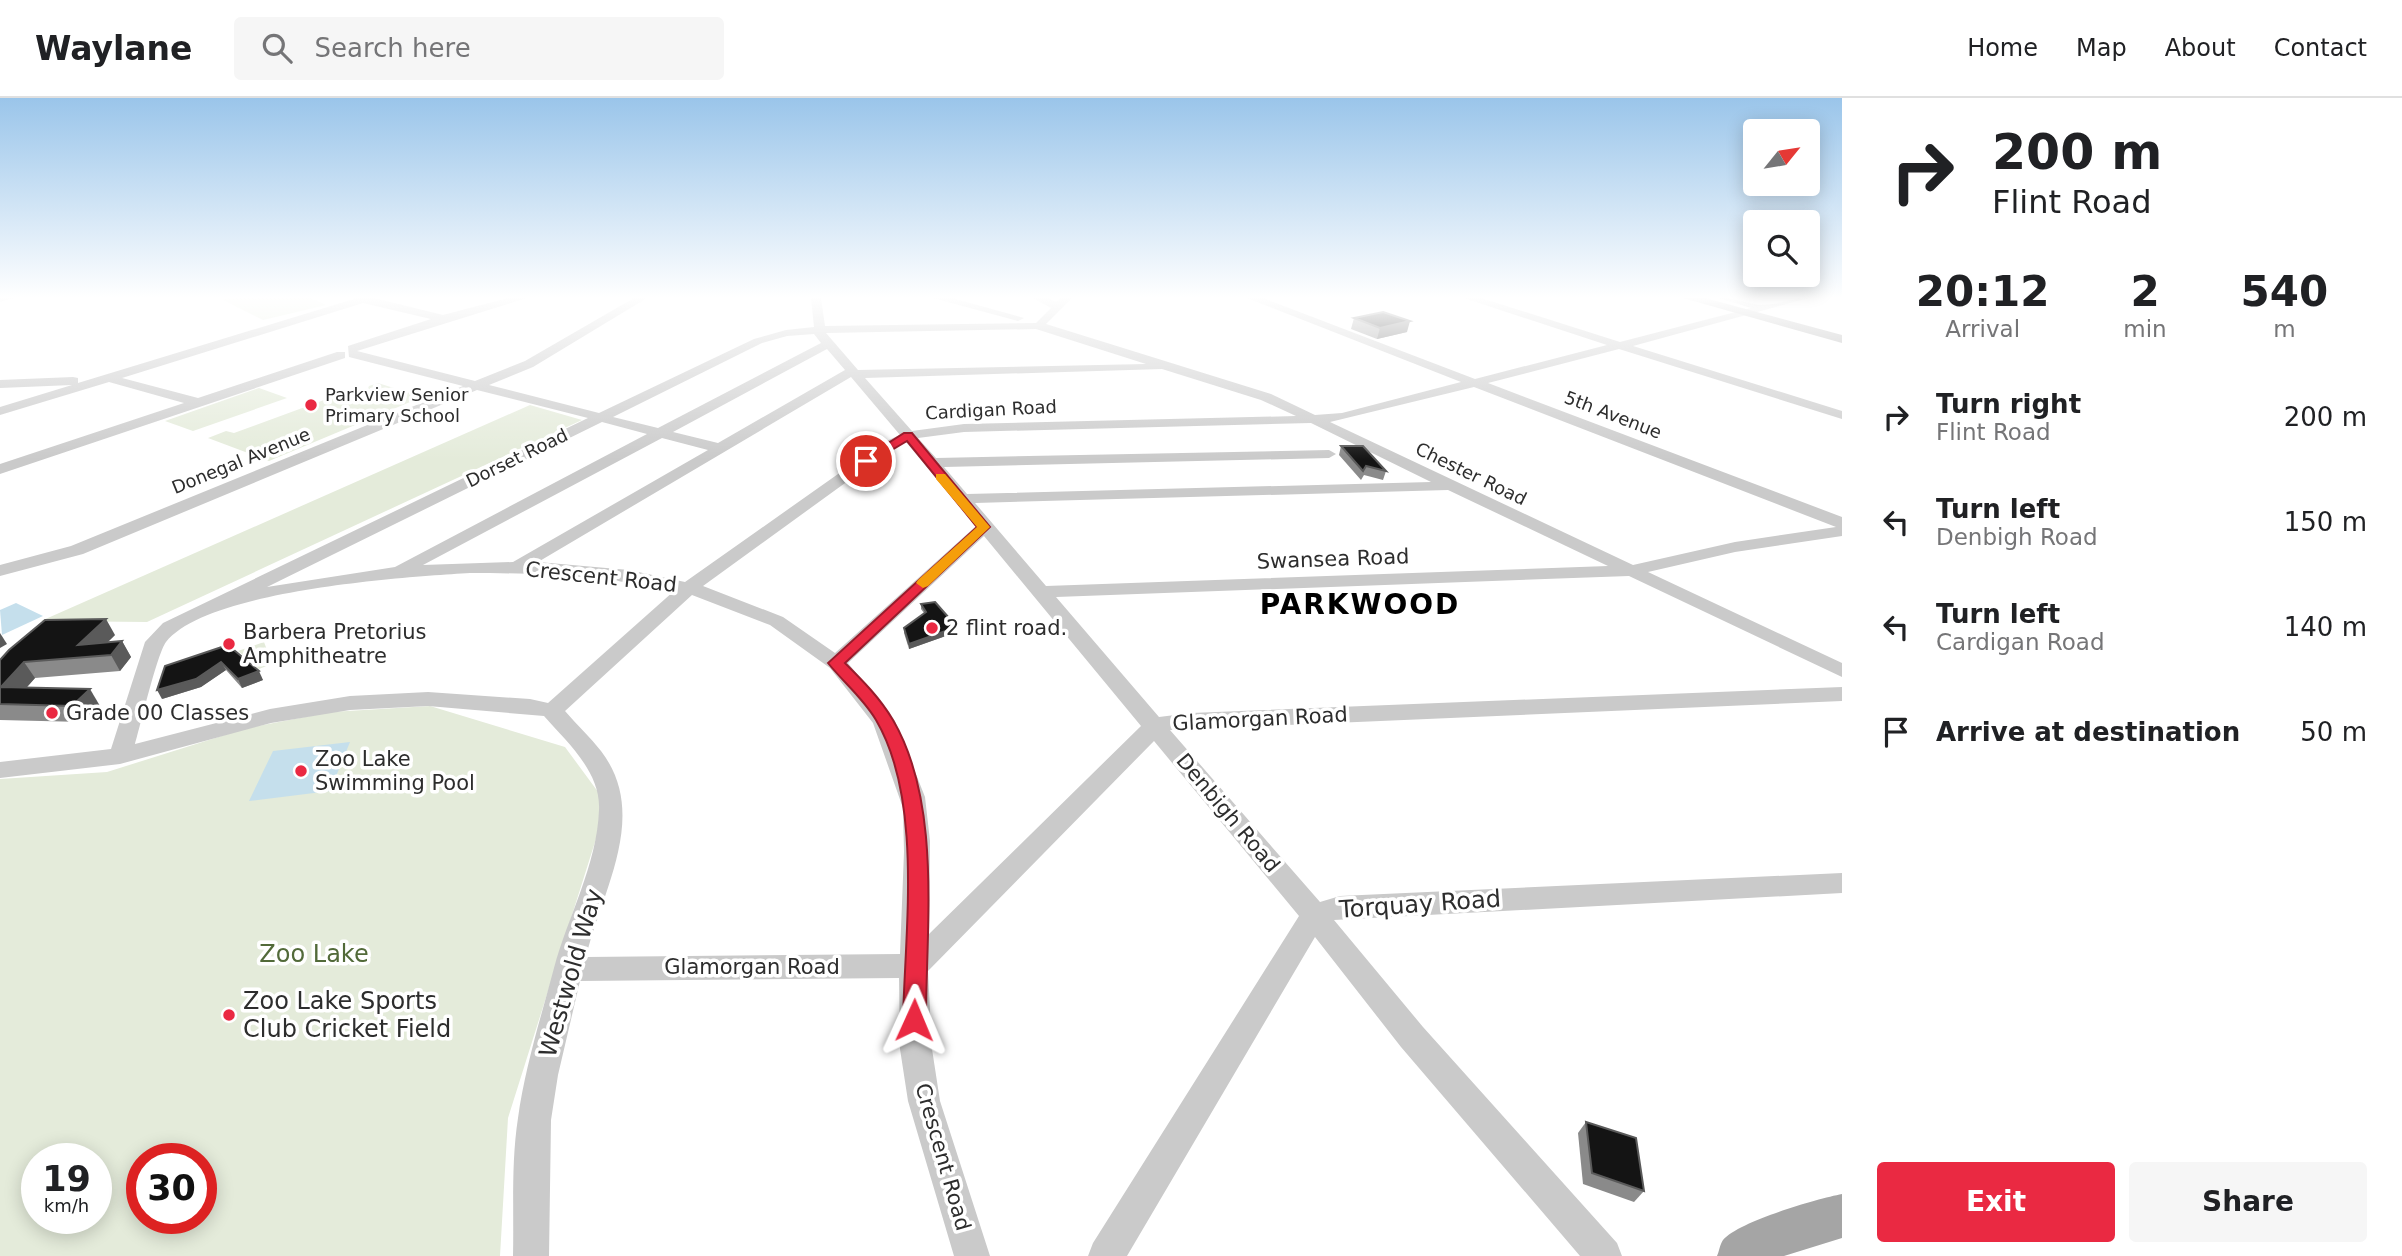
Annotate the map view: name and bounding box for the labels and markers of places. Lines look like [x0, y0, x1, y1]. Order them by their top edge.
place label: Parkview Senior Primary School [325, 384, 469, 426]
marker: Parkview Senior Primary School [303, 397, 319, 413]
pin [836, 431, 896, 491]
place label: 2 flint road. [946, 616, 1067, 640]
place label: Barbera Pretorius Amphitheatre [243, 620, 427, 668]
marker: 2 flint road. [924, 620, 940, 636]
marker: Barbera Pretorius Amphitheatre [221, 636, 237, 652]
place label: Grade 00 Classes [66, 701, 249, 725]
marker: Grade 00 Classes [44, 705, 60, 721]
place label: Zoo Lake Swimming Pool [315, 747, 475, 795]
marker: Zoo Lake Swimming Pool [293, 763, 309, 779]
place label: Zoo Lake Sports Club Cricket Field [243, 987, 451, 1043]
marker: Zoo Lake Sports Club Cricket Field [221, 1007, 237, 1023]

